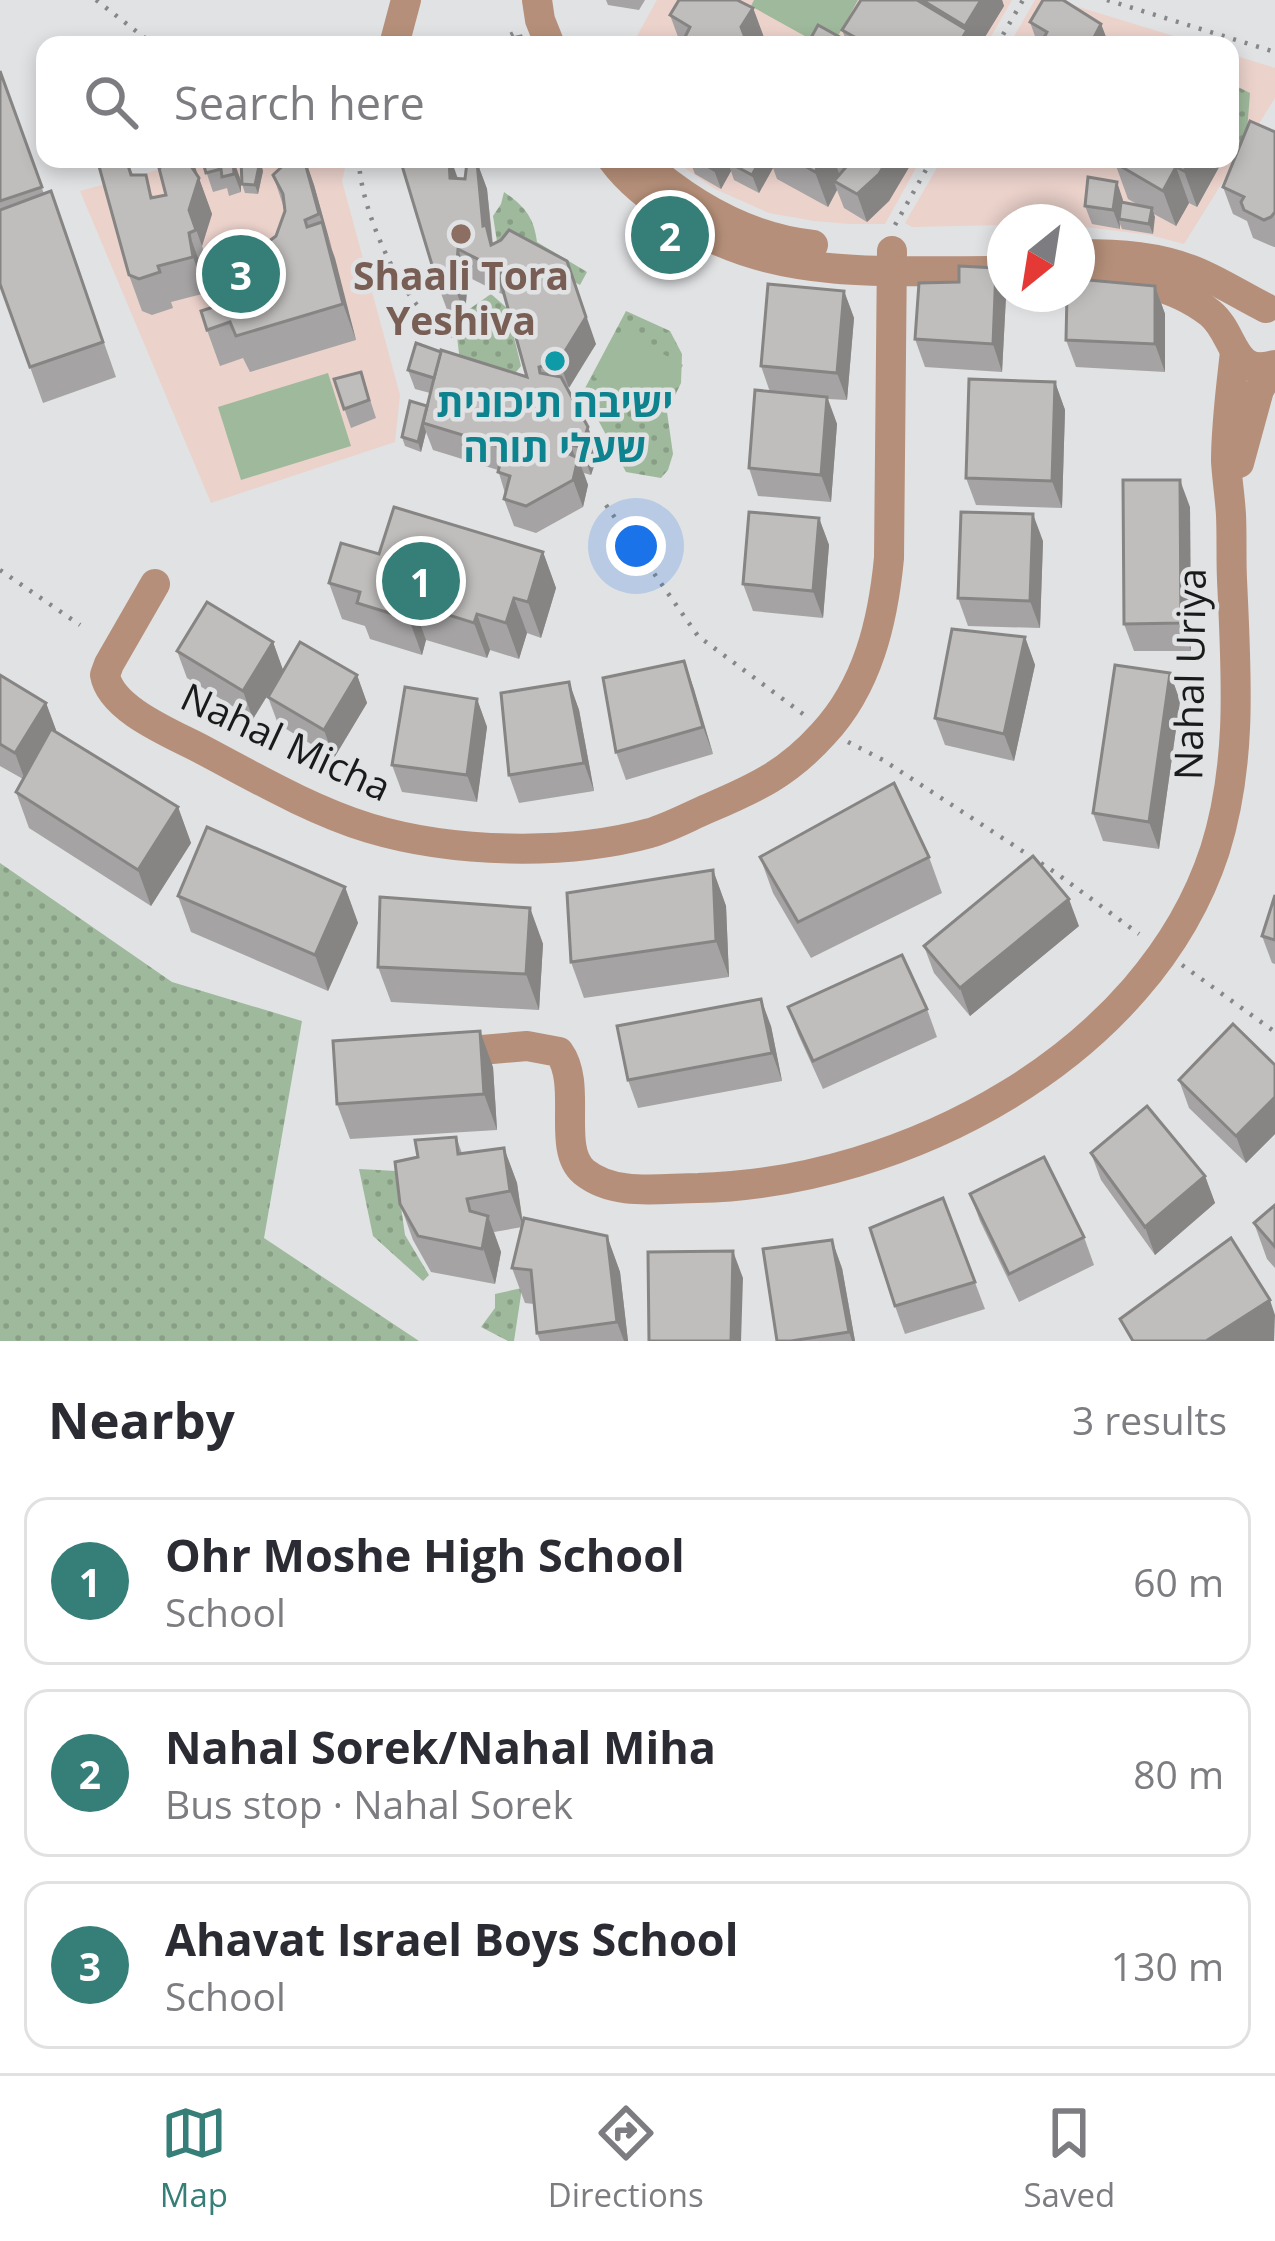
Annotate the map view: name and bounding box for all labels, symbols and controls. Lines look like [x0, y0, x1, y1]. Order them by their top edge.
search box [36, 36, 1239, 168]
icon: search [78, 69, 144, 135]
text: Search here [174, 72, 425, 133]
pin: 2 [631, 190, 709, 280]
north arrow [987, 204, 1095, 312]
marker: Shaali Tora Yeshiva [448, 221, 474, 247]
pin: 3 [202, 229, 280, 319]
place label: Shaali Tora Yeshiva [353, 248, 569, 346]
marker: ישיבה תיכונית שעלי תורה [542, 348, 568, 374]
place label: ישיבה תיכונית שעלי תורה [436, 375, 674, 473]
your location [606, 516, 666, 576]
pin: 1 [382, 536, 460, 626]
street label: Nahal Uriya [1160, 568, 1217, 780]
street label: Nahal Micha [173, 669, 400, 812]
text: Nearby [48, 1384, 235, 1454]
text: 3 results [1072, 1393, 1227, 1446]
text: Ohr Moshe High School [165, 1524, 685, 1585]
text: 1 [79, 1555, 101, 1608]
text: 60 m [1133, 1555, 1224, 1608]
text: School [165, 1585, 286, 1638]
text: Nahal Sorek/Nahal Miha [165, 1716, 716, 1777]
text: 2 [79, 1747, 101, 1800]
text: 80 m [1133, 1747, 1224, 1800]
text: Bus stop · Nahal Sorek [165, 1777, 573, 1830]
text: Ahavat Israel Boys School [165, 1908, 738, 1969]
text: 3 [79, 1939, 101, 1992]
text: 130 m [1111, 1939, 1224, 1992]
text: School [165, 1969, 286, 2022]
tab: Map [160, 2100, 228, 2217]
tab: Directions [548, 2100, 704, 2217]
tab: Saved [1023, 2100, 1115, 2217]

